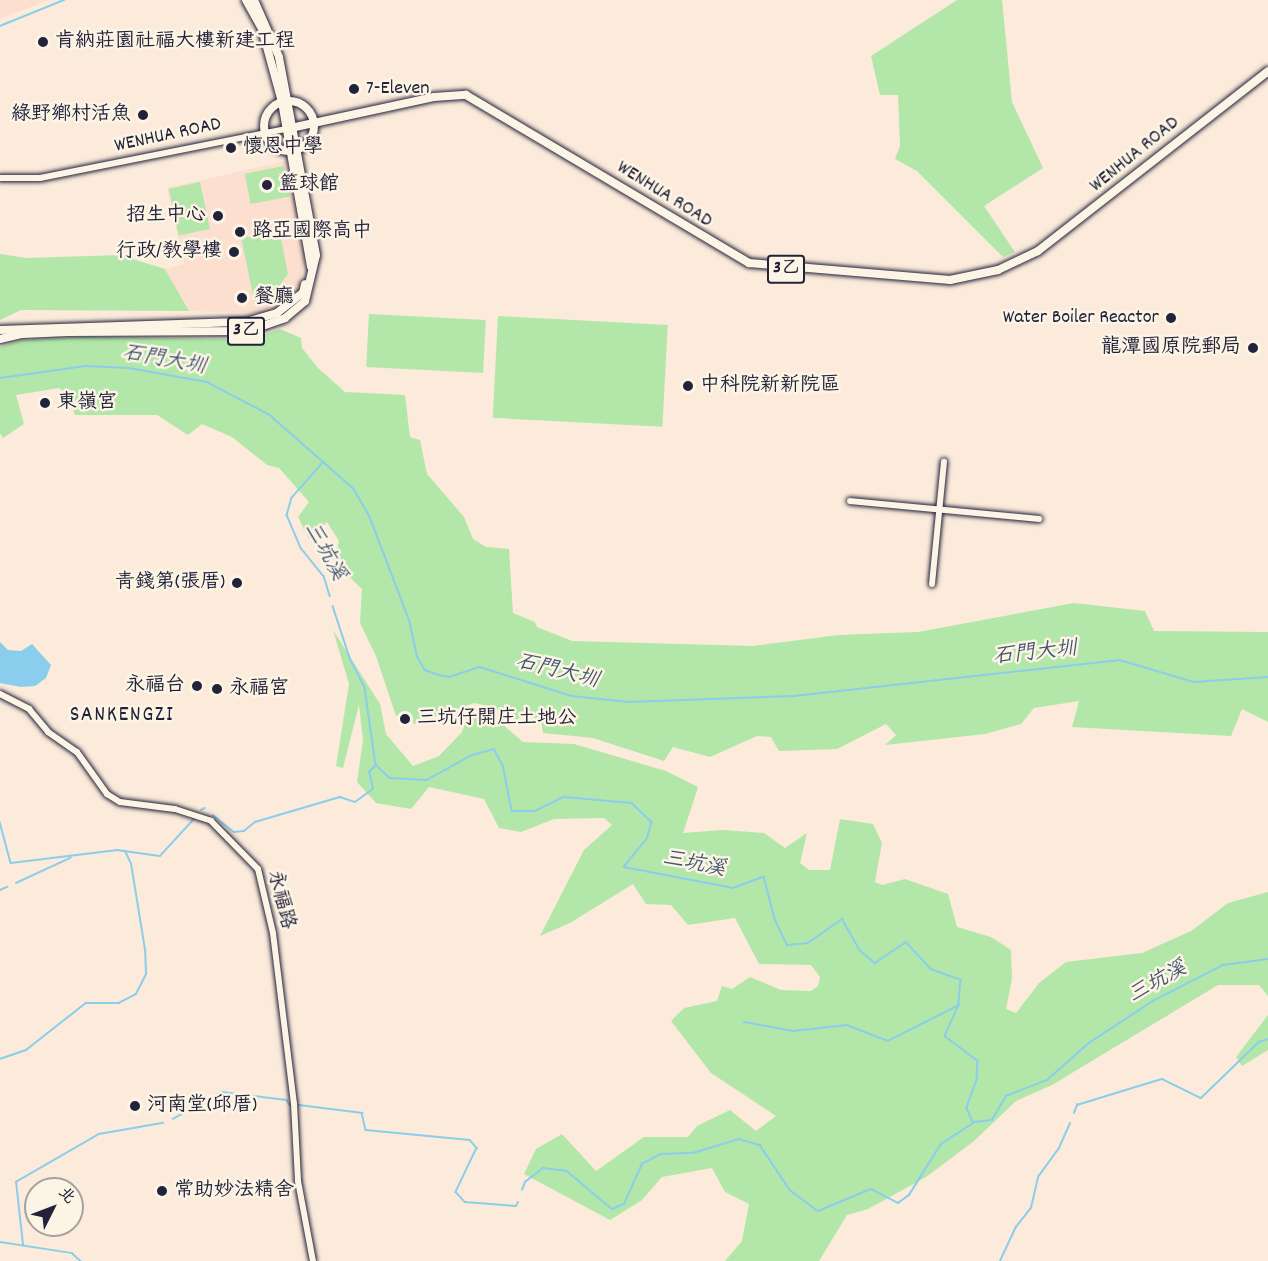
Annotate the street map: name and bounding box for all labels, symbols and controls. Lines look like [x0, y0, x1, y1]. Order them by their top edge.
place label: 肯納莊園社福大樓新建工程 [55, 30, 295, 54]
marker: 肯納莊園社福大樓新建工程 [36, 35, 50, 49]
place label: 7-Eleven [366, 77, 430, 101]
marker: 7-Eleven [347, 82, 361, 96]
place label: 綠野鄉村活魚 [11, 103, 131, 127]
marker: 綠野鄉村活魚 [136, 108, 150, 122]
street label: WENHUA ROAD [1085, 112, 1185, 198]
street label: WENHUA ROAD [113, 113, 223, 159]
place label: 懷恩中學 [243, 136, 323, 160]
marker: 懷恩中學 [224, 141, 238, 155]
street label: WENHUA ROAD [612, 156, 716, 234]
place label: 籃球館 [279, 173, 339, 197]
marker: 籃球館 [260, 178, 274, 192]
place label: 招生中心 [126, 204, 206, 228]
marker: 招生中心 [211, 209, 225, 223]
place label: 路亞國際高中 [252, 220, 372, 244]
marker: 路亞國際高中 [233, 225, 247, 239]
place label: 行政/教學樓 [116, 240, 222, 264]
marker: 行政/教學樓 [227, 245, 241, 259]
road number: 3乙 [766, 254, 806, 284]
place label: 餐廳 [254, 286, 294, 310]
marker: 餐廳 [235, 291, 249, 305]
place label: Water Boiler Reactor [1003, 306, 1159, 330]
marker: Water Boiler Reactor [1164, 311, 1178, 325]
road number: 3乙 [226, 316, 266, 346]
place label: 龍潭國原院郵局 [1101, 336, 1241, 360]
water label: 石門大圳 [120, 341, 208, 381]
marker: 龍潭國原院郵局 [1246, 341, 1260, 355]
place label: 中科院新新院區 [700, 374, 840, 398]
marker: 中科院新新院區 [681, 379, 695, 393]
place label: 東嶺宮 [57, 391, 117, 415]
marker: 東嶺宮 [38, 396, 52, 410]
water label: 三坑溪 [298, 518, 350, 586]
place label: 青錢第(張厝) [115, 571, 225, 595]
marker: 青錢第(張厝) [230, 576, 244, 590]
water label: 石門大圳 [992, 637, 1078, 671]
water label: 石門大圳 [513, 650, 601, 694]
place label: 永福台 [125, 674, 185, 698]
place label: 永福宮 [229, 677, 289, 701]
marker: 永福台 [190, 679, 204, 693]
marker: 永福宮 [210, 682, 224, 696]
district label: SANKENGZI [70, 703, 174, 729]
place label: 三坑仔開庄土地公 [417, 707, 577, 731]
marker: 三坑仔開庄土地公 [398, 712, 412, 726]
water label: 三坑溪 [661, 847, 727, 883]
street label: 永福路 [261, 868, 299, 932]
water label: 三坑溪 [1124, 957, 1192, 1009]
place label: 河南堂(邱厝) [147, 1094, 257, 1118]
marker: 河南堂(邱厝) [128, 1099, 142, 1113]
north arrow [24, 1177, 84, 1237]
place label: 常助妙法精舍 [174, 1179, 294, 1203]
text: 北 [52, 1182, 80, 1210]
marker: 常助妙法精舍 [155, 1184, 169, 1198]

